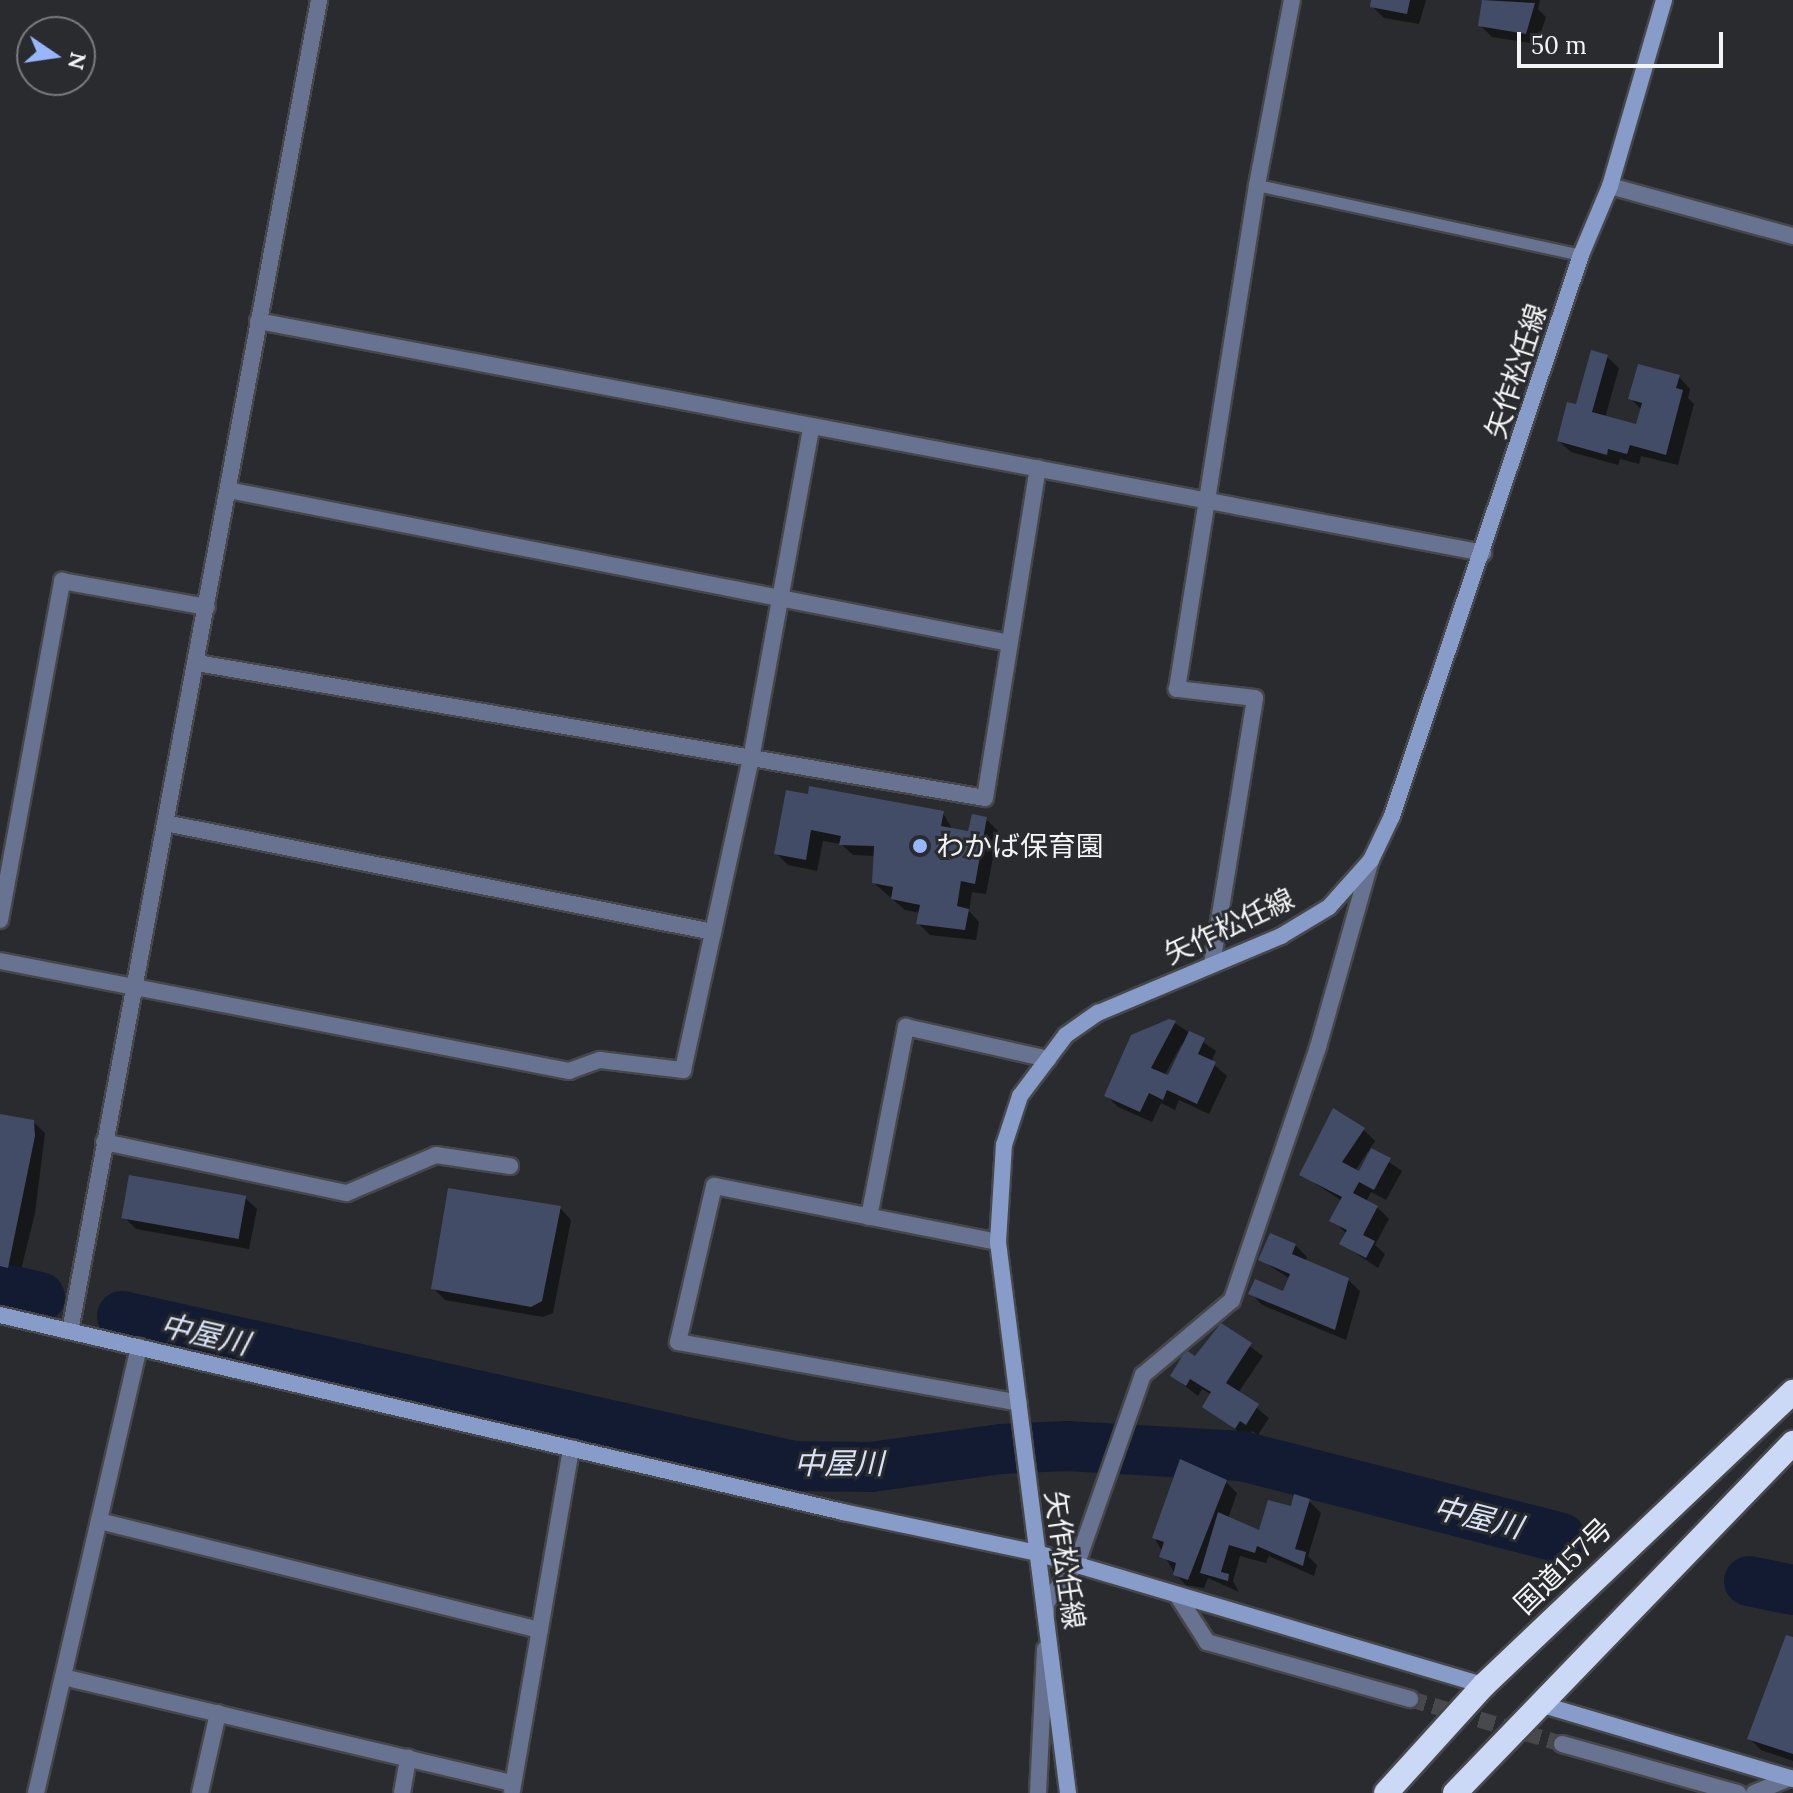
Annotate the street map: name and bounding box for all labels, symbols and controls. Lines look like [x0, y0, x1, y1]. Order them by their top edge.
north arrow [16, 16, 96, 96]
scale bar [1521, 16, 1727, 66]
text: 50 m [1531, 30, 1587, 61]
text: N [62, 50, 93, 72]
street label: 矢作松任線 [1478, 299, 1554, 443]
place label: わかば保育園 [936, 829, 1104, 863]
marker: わかば保育園 [911, 837, 929, 855]
street label: 矢作松任線 [1158, 881, 1300, 971]
water label: 中屋川 [157, 1306, 253, 1362]
water label: 中屋川 [794, 1445, 884, 1481]
street label: 矢作松任線 [1039, 1488, 1091, 1632]
water label: 中屋川 [1430, 1489, 1526, 1545]
street label: 国道157号 [1507, 1511, 1619, 1621]

